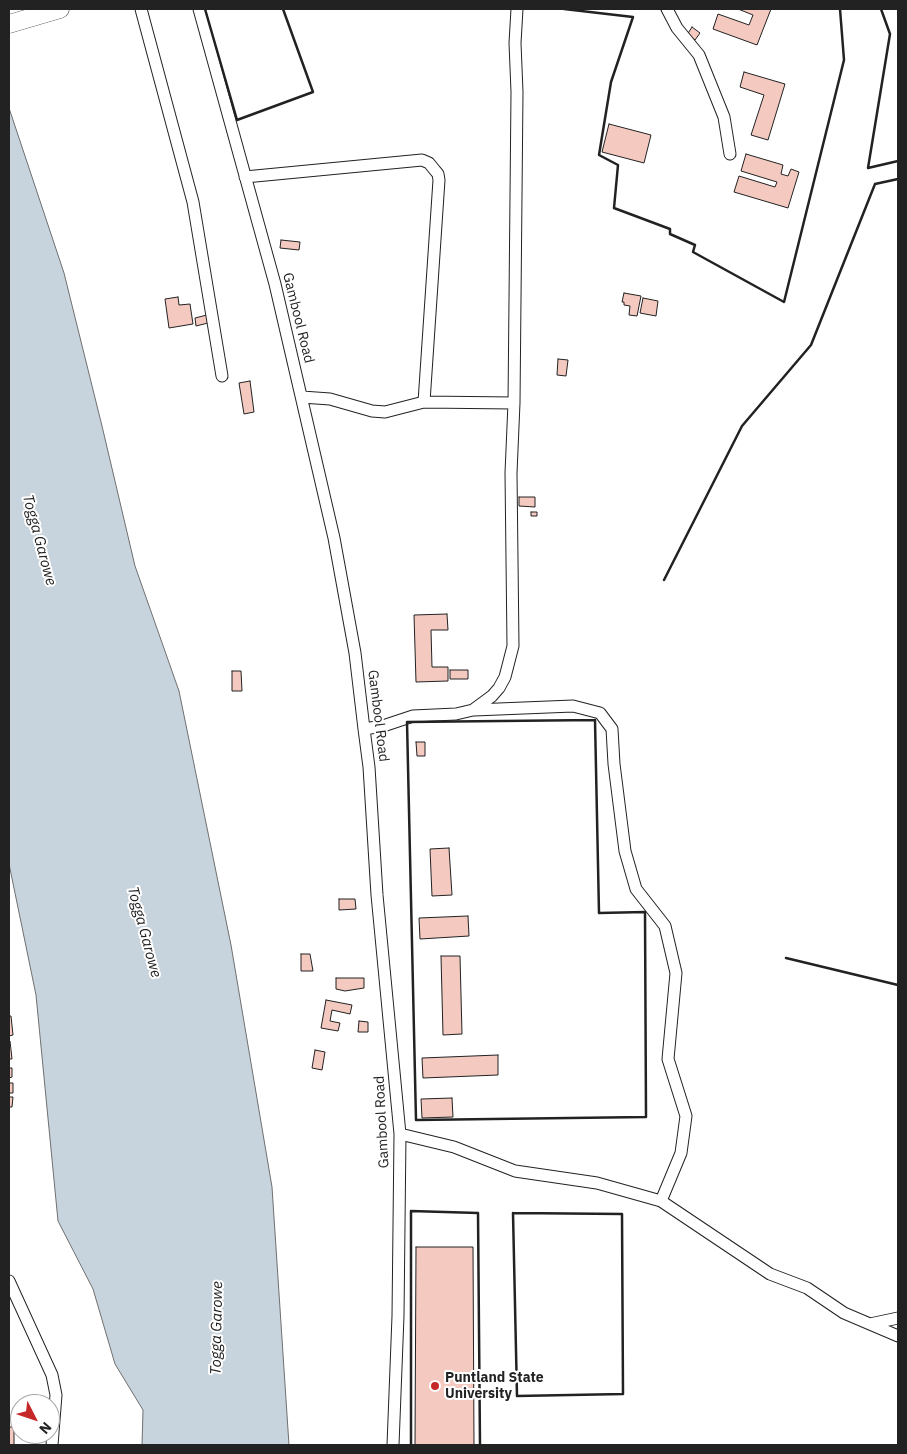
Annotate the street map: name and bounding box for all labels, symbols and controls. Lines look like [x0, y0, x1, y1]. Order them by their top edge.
street label: Gambool Road [279, 271, 317, 365]
water label: Togga Garowe [18, 492, 60, 588]
street label: Gambool Road [364, 669, 392, 763]
water label: Togga Garowe [123, 884, 165, 980]
street label: Gambool Road [371, 1075, 393, 1169]
water label: Togga Garowe [207, 1281, 227, 1375]
place label: Puntland State University [445, 1370, 544, 1402]
marker: Puntland State University [429, 1380, 441, 1392]
north arrow [10, 1394, 60, 1444]
text: N [35, 1418, 56, 1438]

